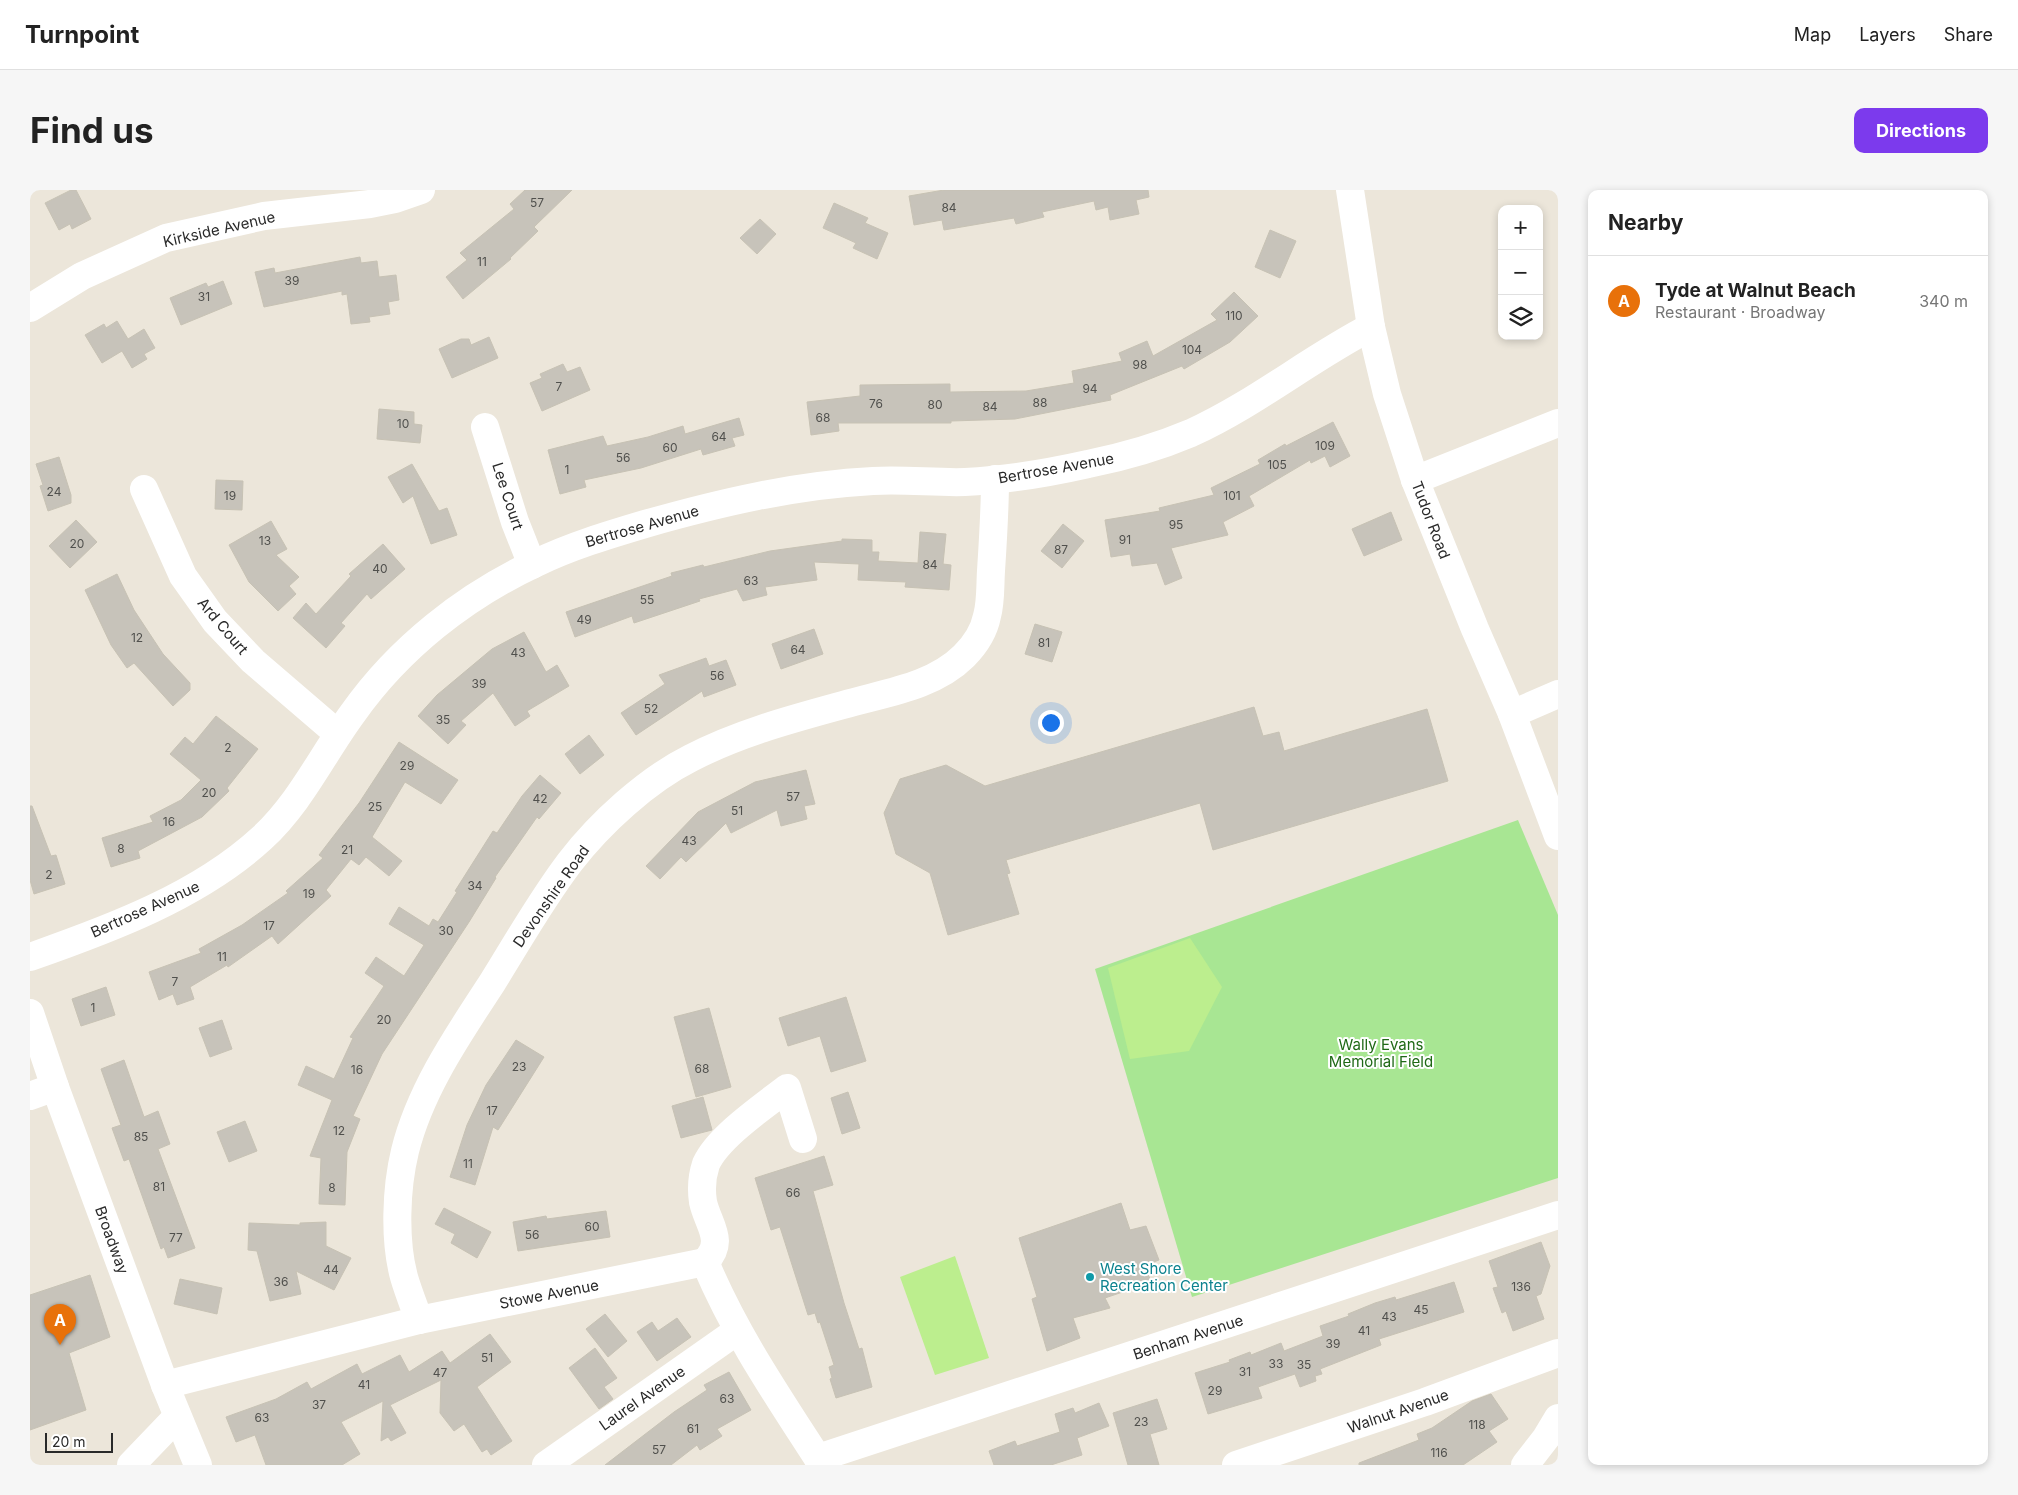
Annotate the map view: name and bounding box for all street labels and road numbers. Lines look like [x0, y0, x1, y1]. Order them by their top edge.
street label: Kirkside Avenue [161, 207, 277, 251]
street label: Bertrose Avenue [997, 448, 1115, 488]
street label: Lee Court [488, 460, 528, 532]
street label: Tudor Road [1407, 478, 1455, 562]
street label: Bertrose Avenue [583, 501, 701, 551]
street label: Ard Court [194, 594, 252, 659]
street label: Devonshire Road [509, 841, 593, 951]
street label: Bertrose Avenue [88, 876, 202, 942]
street label: Broadway [91, 1203, 133, 1277]
street label: Stowe Avenue [498, 1275, 600, 1313]
street label: Benham Avenue [1130, 1310, 1246, 1364]
street label: Laurel Avenue [595, 1361, 689, 1435]
street label: Walnut Avenue [1345, 1385, 1451, 1437]

